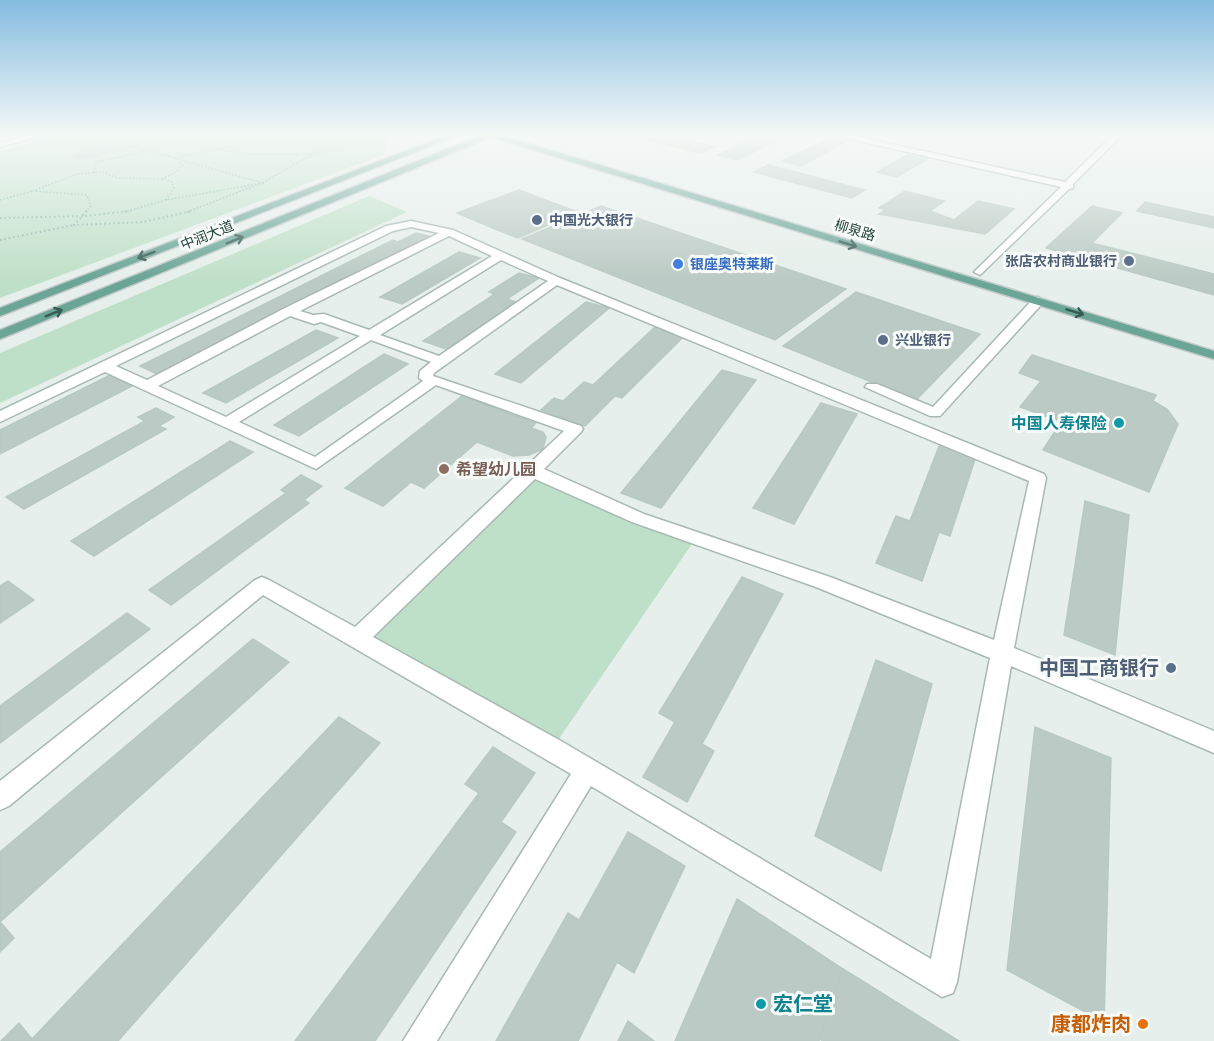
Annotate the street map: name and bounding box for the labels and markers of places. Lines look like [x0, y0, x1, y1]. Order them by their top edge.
place label: 中国光大银行 [549, 210, 633, 229]
marker: 中国光大银行 [530, 213, 544, 227]
place label: 张店农村商业银行 [1005, 251, 1117, 270]
place label: 银座奥特莱斯 [690, 254, 774, 273]
marker: 张店农村商业银行 [1122, 254, 1136, 268]
marker: 银座奥特莱斯 [671, 257, 685, 271]
place label: 兴业银行 [895, 330, 951, 349]
marker: 兴业银行 [876, 333, 890, 347]
place label: 中国人寿保险 [1011, 412, 1107, 434]
marker: 中国人寿保险 [1112, 416, 1126, 430]
place label: 希望幼儿园 [456, 458, 536, 480]
marker: 希望幼儿园 [437, 462, 451, 476]
place label: 中国工商银行 [1039, 654, 1159, 681]
marker: 中国工商银行 [1164, 661, 1178, 675]
place label: 宏仁堂 [773, 990, 833, 1017]
marker: 宏仁堂 [754, 997, 768, 1011]
place label: 康都炸肉 [1051, 1010, 1131, 1037]
marker: 康都炸肉 [1136, 1017, 1150, 1031]

